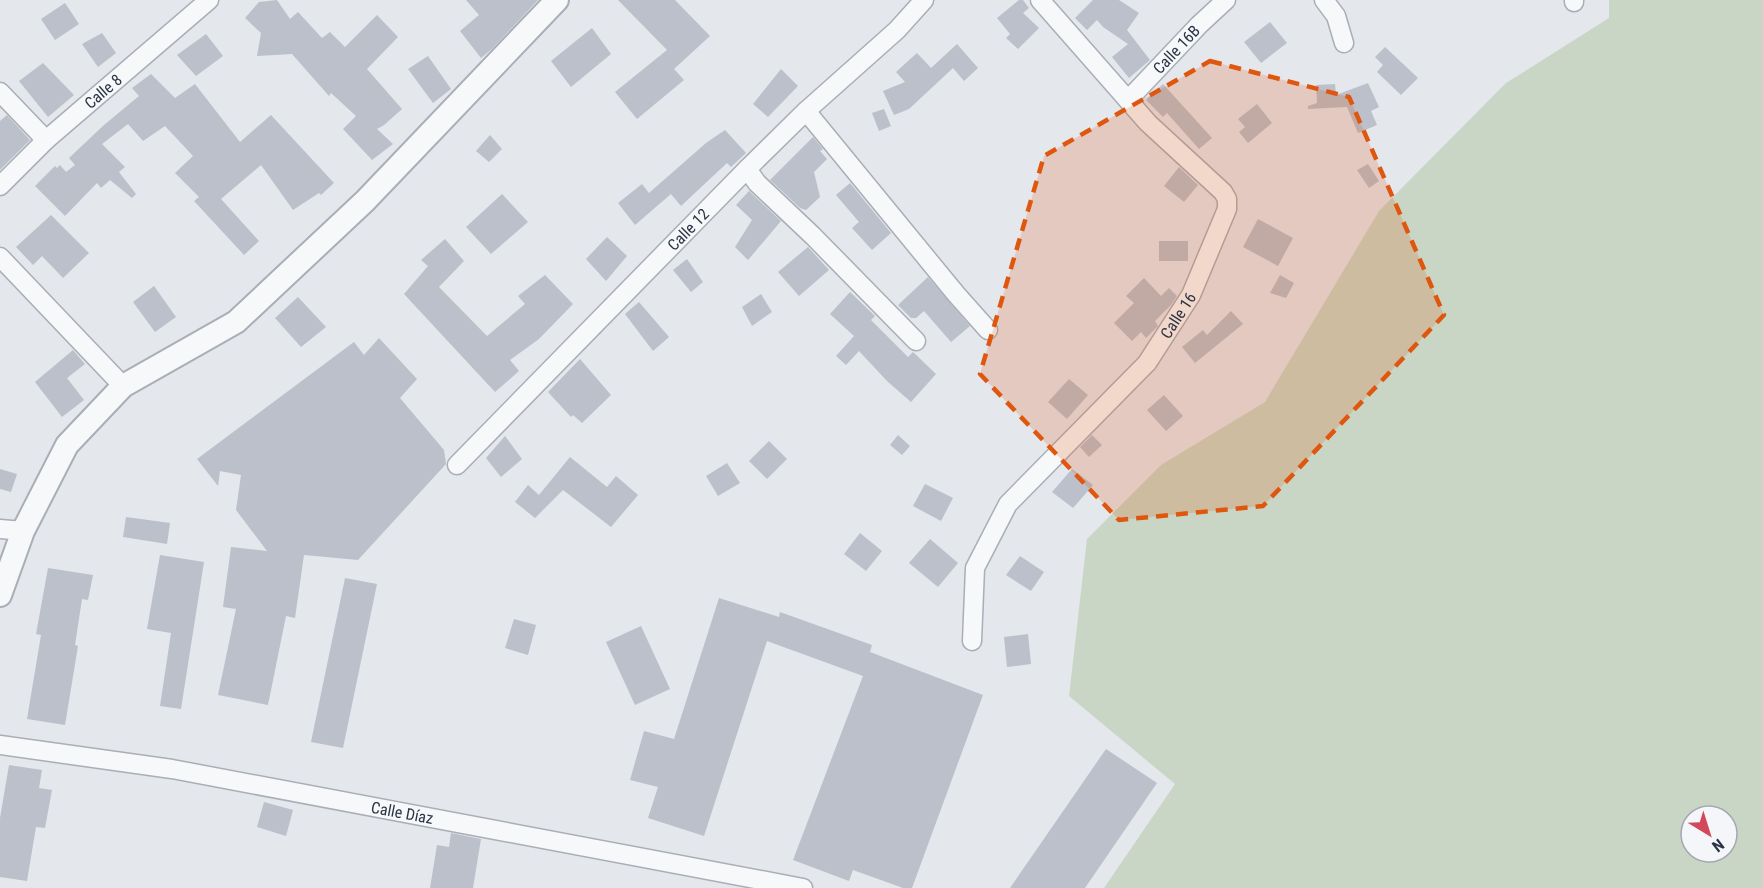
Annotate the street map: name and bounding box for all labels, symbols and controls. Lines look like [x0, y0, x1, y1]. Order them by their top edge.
street label: Calle 16B [1149, 21, 1204, 78]
street label: Calle 8 [81, 70, 126, 113]
street label: Calle 12 [664, 205, 713, 255]
street label: Calle 16 [1157, 289, 1200, 342]
street label: Calle Díaz [370, 798, 435, 828]
north arrow [1679, 804, 1739, 864]
text: N [1708, 835, 1728, 856]

